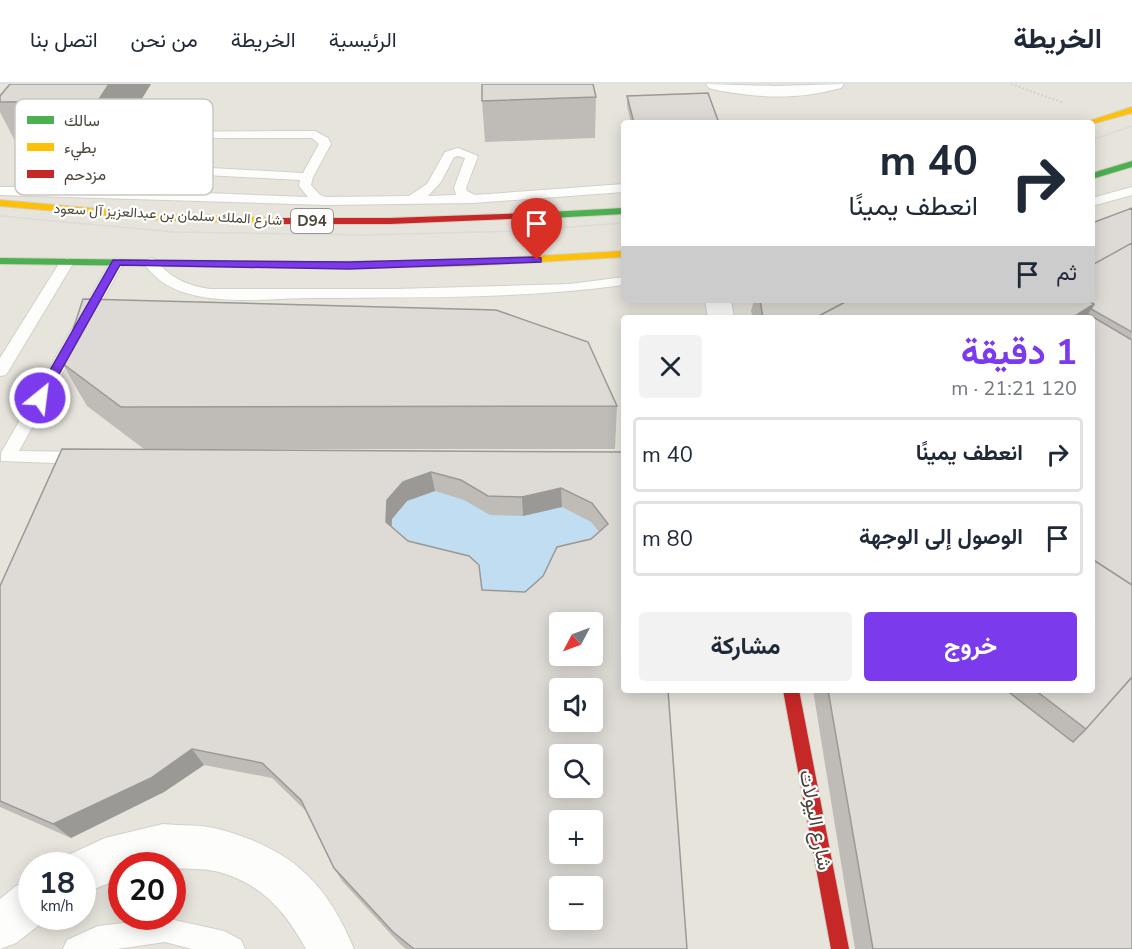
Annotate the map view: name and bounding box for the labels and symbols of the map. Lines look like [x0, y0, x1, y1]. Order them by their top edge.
legend [15, 99, 213, 195]
text: سالك [64, 110, 100, 132]
text: بطيء [64, 137, 96, 161]
text: مزدحم [64, 164, 106, 186]
pin [511, 198, 562, 260]
street label: شارع الملك سلمان بن عبدالعزيز آل سعود [53, 199, 283, 231]
road number: D94 [291, 209, 333, 233]
position arrow [8, 366, 72, 430]
north arrow [549, 612, 603, 666]
street label: شارع اليولات [793, 768, 838, 873]
speed limit sign: 20 [108, 852, 186, 930]

